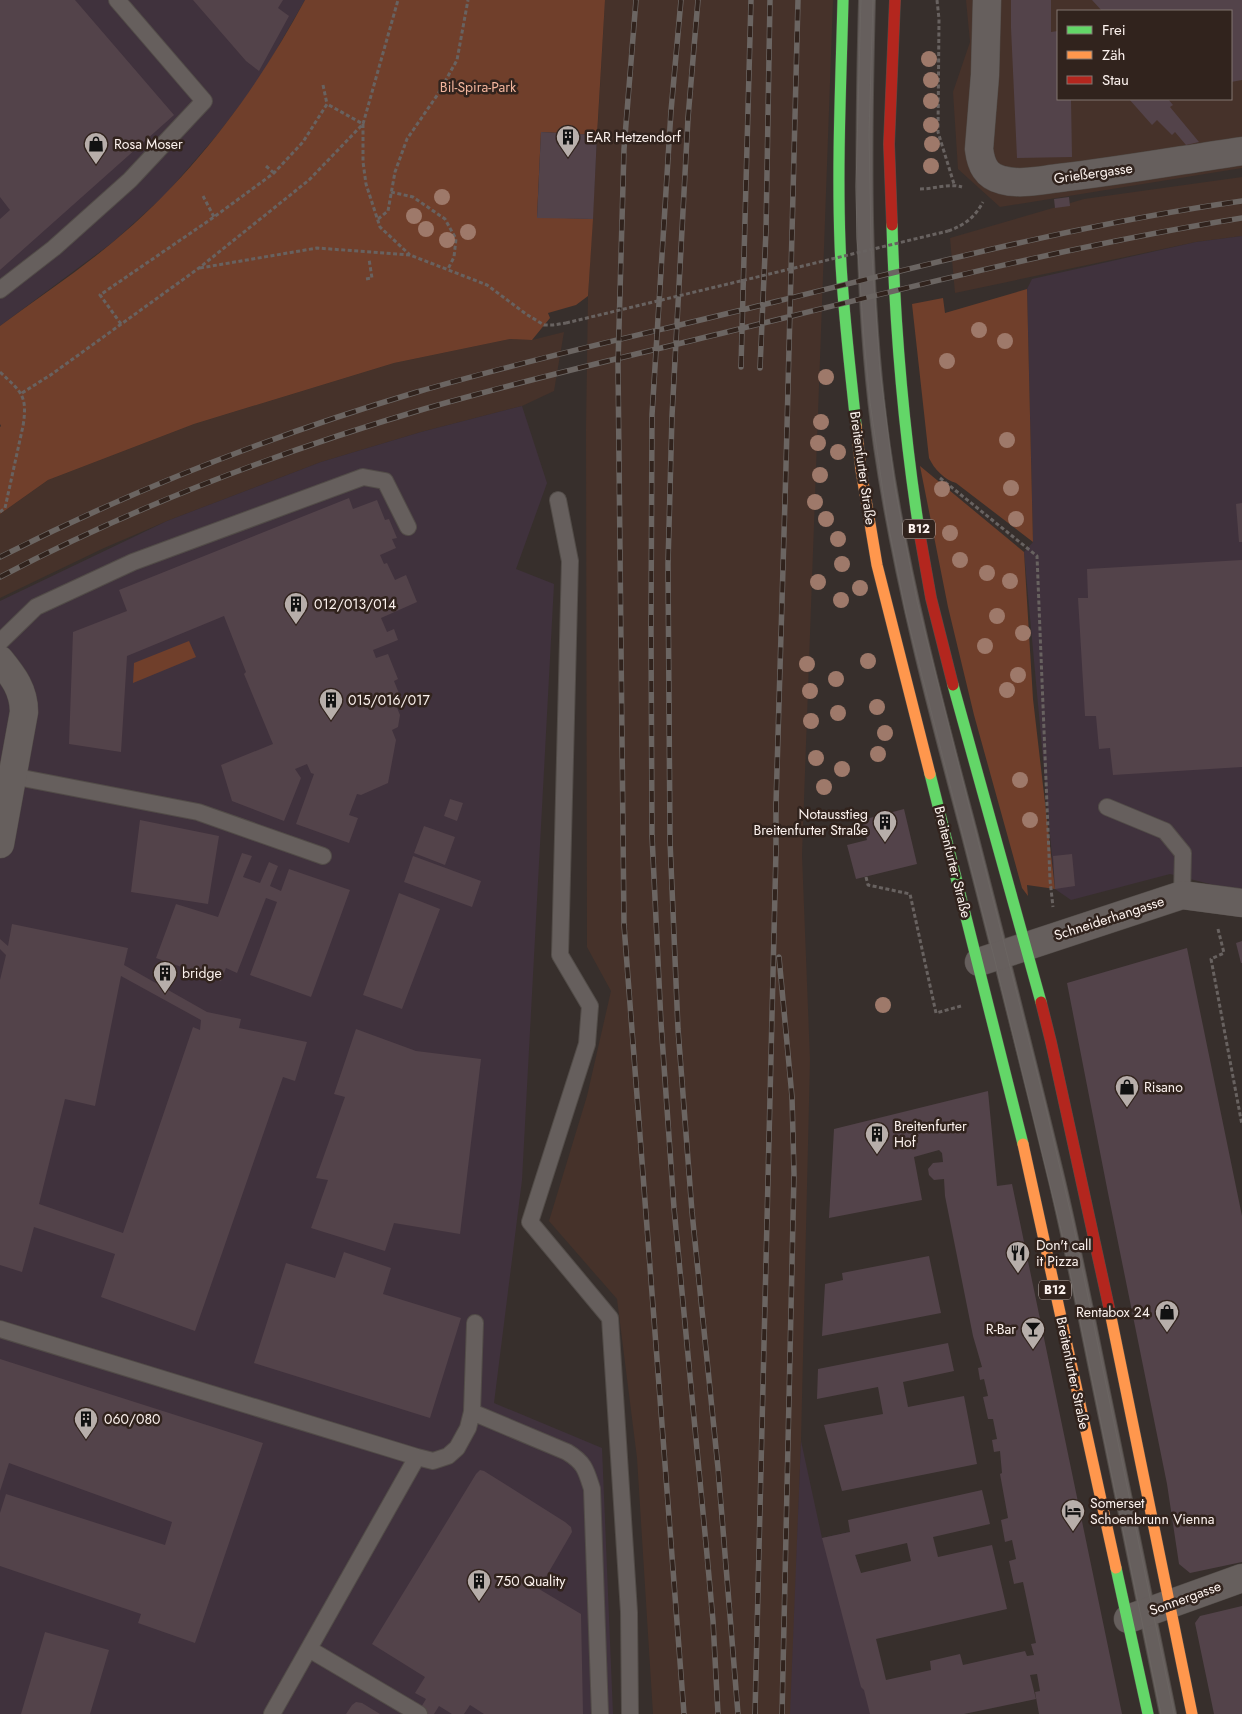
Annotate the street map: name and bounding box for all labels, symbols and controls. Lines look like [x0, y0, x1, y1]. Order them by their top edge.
legend [1057, 10, 1232, 100]
text: Frei [1102, 19, 1126, 41]
text: Zäh [1102, 44, 1125, 66]
text: Stau [1102, 69, 1129, 91]
park label: Bil-Spira-Park [440, 77, 517, 97]
building icon: EAR Hetzendorf [555, 124, 581, 158]
place label: EAR Hetzendorf [586, 127, 682, 147]
shop icon: Rosa Moser [83, 131, 109, 165]
place label: Rosa Moser [114, 134, 183, 154]
street label: Grießergasse [1052, 158, 1134, 188]
street label: Breitenfurter Straße [845, 410, 881, 526]
road number: B12 [903, 520, 935, 538]
building icon: 012/013/014 [283, 591, 309, 625]
place label: 012/013/014 [314, 594, 396, 614]
building icon: 015/016/017 [318, 687, 344, 721]
place label: 015/016/017 [348, 690, 430, 710]
place label: Notausstieg Breitenfurter Straße [753, 804, 868, 840]
street label: Breitenfurter Straße [929, 804, 977, 920]
building icon: Notausstieg Breitenfurter Straße [872, 809, 898, 843]
street label: Schneiderhangasse [1051, 891, 1167, 945]
building icon: bridge [152, 960, 178, 994]
place label: bridge [182, 963, 222, 983]
shop icon: Risano [1114, 1074, 1140, 1108]
place label: Risano [1144, 1077, 1183, 1097]
place label: Breitenfurter Hof [894, 1116, 967, 1152]
building icon: Breitenfurter Hof [864, 1121, 890, 1155]
place label: Don't call it Pizza [1036, 1235, 1092, 1271]
restaurant icon: Don't call it Pizza [1005, 1240, 1031, 1274]
road number: B12 [1039, 1280, 1071, 1300]
shop icon: Rentabox 24 [1154, 1299, 1180, 1333]
place label: Rentabox 24 [1076, 1302, 1150, 1322]
street label: Breitenfurter Straße [1051, 1315, 1095, 1431]
bar icon: R-Bar [1020, 1316, 1046, 1350]
place label: R-Bar [986, 1319, 1016, 1339]
building icon: 060/080 [73, 1406, 99, 1440]
place label: 060/080 [104, 1409, 161, 1429]
place label: Somerset Schoenbrunn Vienna [1090, 1493, 1214, 1529]
hotel icon: Somerset Schoenbrunn Vienna [1060, 1498, 1086, 1532]
building icon: 750 Quality [466, 1568, 492, 1602]
place label: 750 Quality [496, 1571, 566, 1591]
street label: Sonnergasse [1146, 1576, 1224, 1620]

